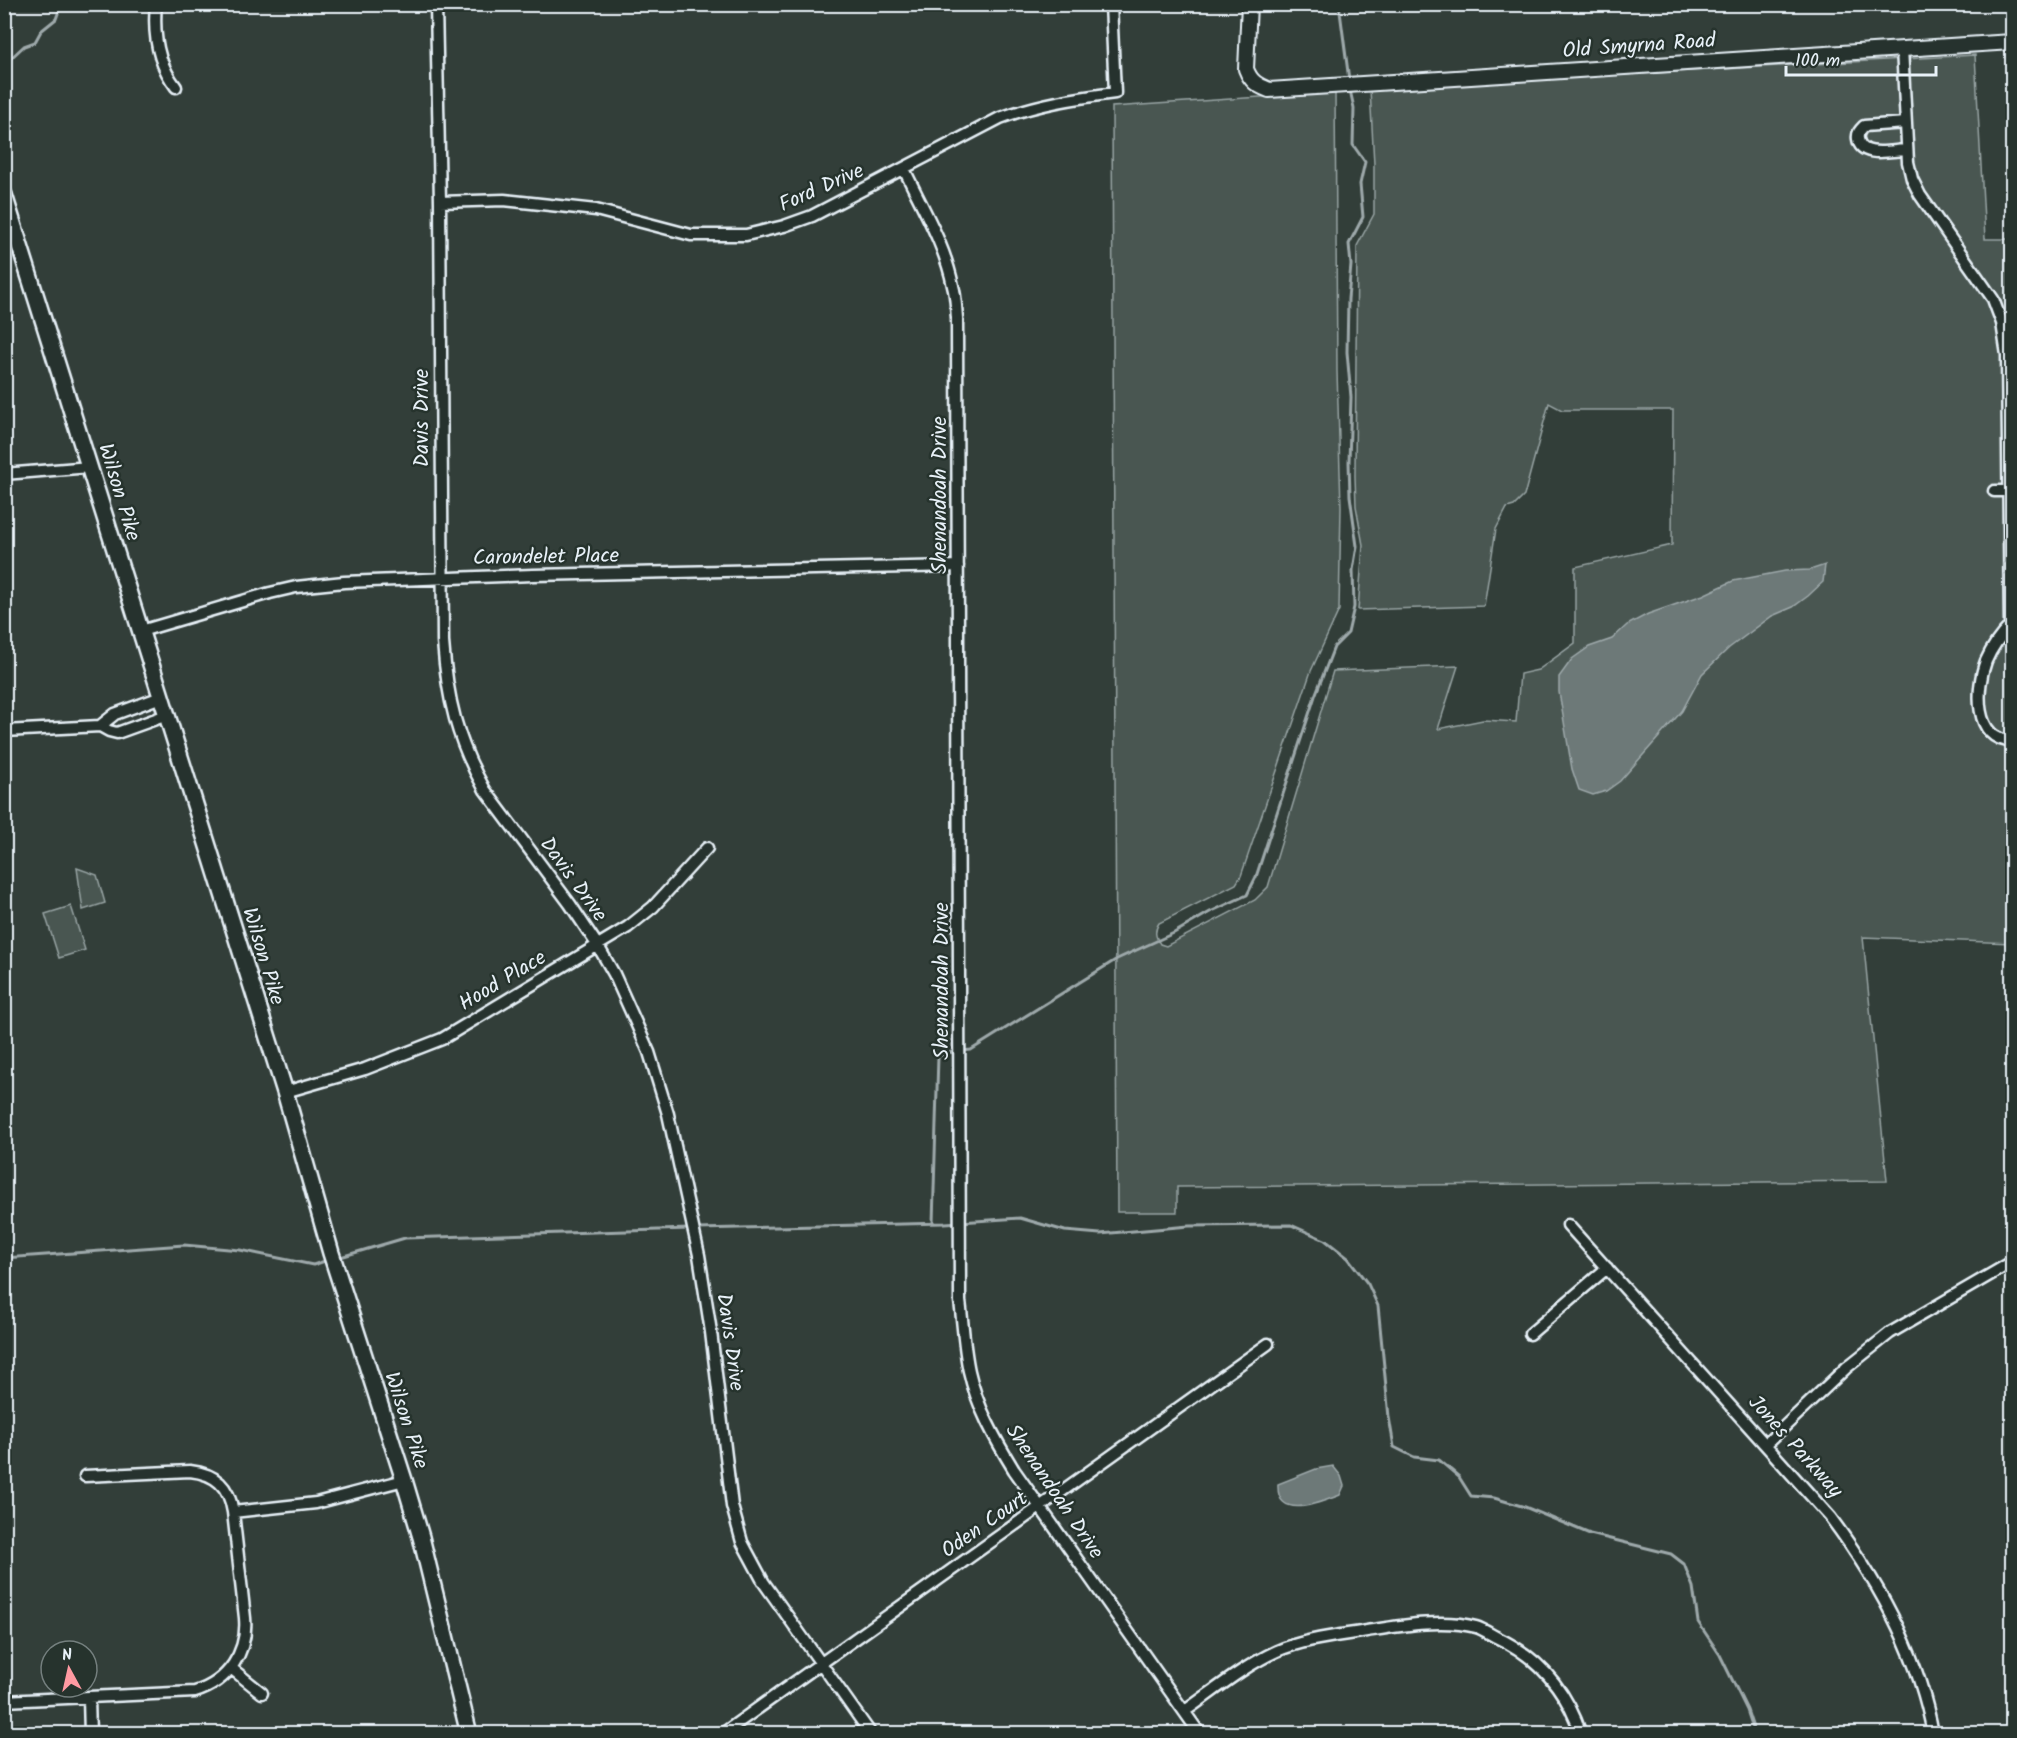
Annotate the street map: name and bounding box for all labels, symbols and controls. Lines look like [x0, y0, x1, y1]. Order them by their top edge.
street label: Old Smyrna Road [1562, 25, 1717, 68]
scale bar [1786, 39, 1936, 77]
text: 100 m [1795, 47, 1840, 76]
street label: Ford Drive [774, 155, 870, 222]
street label: Davis Drive [406, 368, 439, 467]
street label: Shenandoah Drive [924, 416, 957, 574]
street label: Wilson Pike [88, 440, 149, 546]
street label: Carondelet Place [473, 540, 620, 575]
street label: Davis Drive [531, 830, 615, 930]
street label: Shenandoah Drive [926, 902, 959, 1060]
street label: Wilson Pike [232, 904, 293, 1010]
street label: Hood Place [453, 942, 553, 1020]
street label: Davis Drive [706, 1291, 753, 1394]
street label: Wilson Pike [374, 1368, 437, 1474]
street label: Jones Parkway [1739, 1388, 1850, 1506]
street label: Shenandoah Drive [996, 1417, 1112, 1567]
street label: Oden Court [935, 1483, 1036, 1567]
north arrow [39, 1639, 99, 1699]
text: N [60, 1643, 74, 1669]

